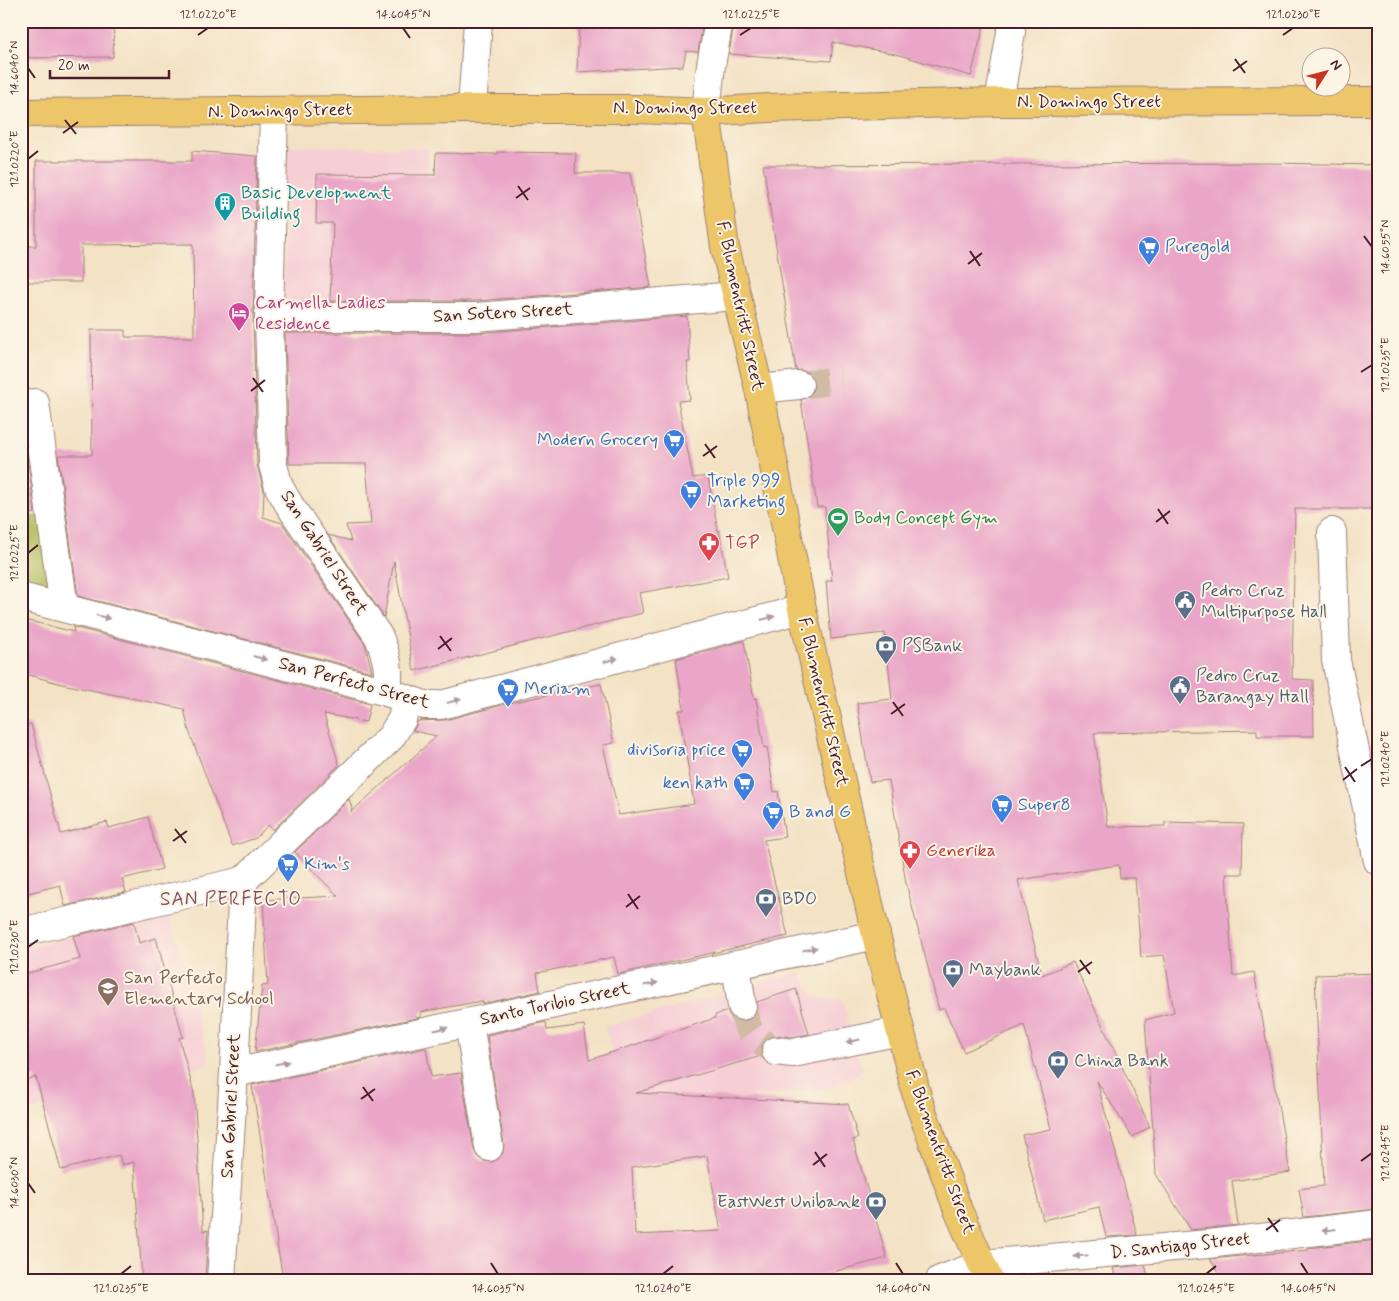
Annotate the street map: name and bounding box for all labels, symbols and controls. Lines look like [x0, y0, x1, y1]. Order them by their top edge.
text: 121.0220°E [179, 7, 237, 23]
text: 14.6045°N [376, 7, 430, 23]
text: 121.0225°E [722, 7, 780, 23]
text: 121.0230°E [1266, 7, 1320, 23]
text: 14.6040°N [7, 41, 23, 95]
scale bar [50, 48, 169, 80]
north arrow [1302, 48, 1352, 98]
text: 20 m [58, 56, 90, 76]
text: N [1326, 56, 1346, 74]
street label: N. Domingo Street [1017, 90, 1161, 114]
street label: N. Domingo Street [613, 96, 757, 120]
street label: N. Domingo Street [208, 98, 353, 124]
text: 121.0220°E [7, 130, 23, 188]
place label: Basic Development Building [241, 181, 392, 228]
building icon: Basic Development Building [213, 191, 237, 222]
street label: F. Blumentritt Street [710, 219, 770, 394]
text: 14.6055°N [1378, 220, 1394, 274]
supermarket icon: Puregold [1137, 235, 1161, 266]
place label: Puregold [1165, 235, 1230, 260]
place label: Carmella Ladies Residence [255, 291, 386, 336]
street label: San Sotero Street [433, 297, 574, 329]
hotel icon: Carmella Ladies Residence [227, 301, 251, 332]
text: 121.0235°E [1378, 337, 1394, 393]
place label: Modern Grocery [537, 428, 658, 452]
supermarket icon: Modern Grocery [662, 428, 686, 459]
place label: Triple 999 Marketing [707, 469, 786, 516]
supermarket icon: Triple 999 Marketing [679, 479, 703, 510]
street label: San Gabriel Street [275, 486, 374, 621]
sports icon: Body Concept Gym [826, 506, 850, 537]
place label: Body Concept Gym [854, 506, 998, 530]
text: 121.0225°E [7, 524, 23, 582]
pharmacy icon: TGP [697, 531, 721, 562]
place label: TGP [725, 531, 759, 555]
place label: Pedro Cruz Multipurpose Hall [1201, 579, 1327, 624]
public building icon: Pedro Cruz Multipurpose Hall [1173, 589, 1197, 620]
one-way arrow [95, 614, 110, 622]
one-way arrow [760, 614, 775, 622]
street label: F. Blumentritt Street [792, 615, 854, 789]
bank icon: PSBank [874, 634, 898, 665]
place label: PSBank [902, 634, 962, 658]
street label: San Perfecto Street [276, 651, 432, 715]
one-way arrow [252, 655, 267, 663]
one-way arrow [603, 656, 618, 664]
place label: Pedro Cruz Barangay Hall [1196, 664, 1309, 709]
public building icon: Pedro Cruz Barangay Hall [1168, 674, 1192, 705]
supermarket icon: Meriam [496, 677, 520, 708]
place label: Meriam [524, 677, 591, 701]
one-way arrow [446, 697, 461, 705]
text: 121.0240°E [1378, 730, 1394, 788]
place label: divisoria price [627, 738, 726, 762]
supermarket icon: divisoria price [730, 738, 754, 769]
place label: ken kath [663, 771, 728, 795]
supermarket icon: ken kath [732, 771, 756, 802]
supermarket icon: Super8 [990, 793, 1014, 824]
place label: Super8 [1018, 793, 1071, 817]
supermarket icon: B and G [761, 800, 785, 831]
place label: B and G [789, 800, 851, 824]
pharmacy icon: Generika [898, 839, 922, 870]
place label: Generika [926, 839, 996, 863]
supermarket icon: Kim's [276, 852, 300, 883]
place label: Kim's [304, 852, 350, 876]
district label: SAN PERFECTO [160, 887, 302, 912]
bank icon: BDO [754, 887, 778, 918]
place label: BDO [782, 887, 817, 911]
text: 121.0230°E [7, 920, 23, 974]
one-way arrow [802, 945, 817, 953]
bank icon: Maybank [941, 958, 965, 989]
place label: Maybank [969, 958, 1041, 982]
place label: San Perfecto Elementary School [124, 966, 274, 1011]
school or university icon: San Perfecto Elementary School [96, 976, 120, 1007]
street label: Santo Toribio Street [478, 976, 633, 1032]
one-way arrow [644, 979, 660, 987]
one-way arrow [433, 1025, 448, 1033]
street label: San Gabriel Street [215, 1033, 247, 1179]
one-way arrow [844, 1037, 860, 1045]
bank icon: China Bank [1046, 1049, 1070, 1080]
place label: China Bank [1074, 1049, 1169, 1073]
one-way arrow [274, 1058, 290, 1066]
street label: F. Blumentritt Street [899, 1067, 981, 1238]
text: 121.0245°E [1378, 1124, 1394, 1182]
text: 14.6030°N [7, 1157, 23, 1209]
place label: EastWest Unibank [717, 1190, 860, 1214]
bank icon: EastWest Unibank [864, 1190, 888, 1221]
one-way arrow [1321, 1226, 1337, 1234]
street label: D. Santiago Street [1109, 1227, 1251, 1265]
one-way arrow [1072, 1252, 1088, 1260]
text: 121.0235°E [93, 1281, 149, 1297]
text: 14.6035°N [472, 1281, 524, 1297]
text: 121.0240°E [634, 1281, 692, 1297]
text: 14.6040°N [876, 1281, 930, 1297]
text: 121.0245°E [1177, 1281, 1235, 1297]
text: 14.6045°N [1281, 1281, 1335, 1297]

